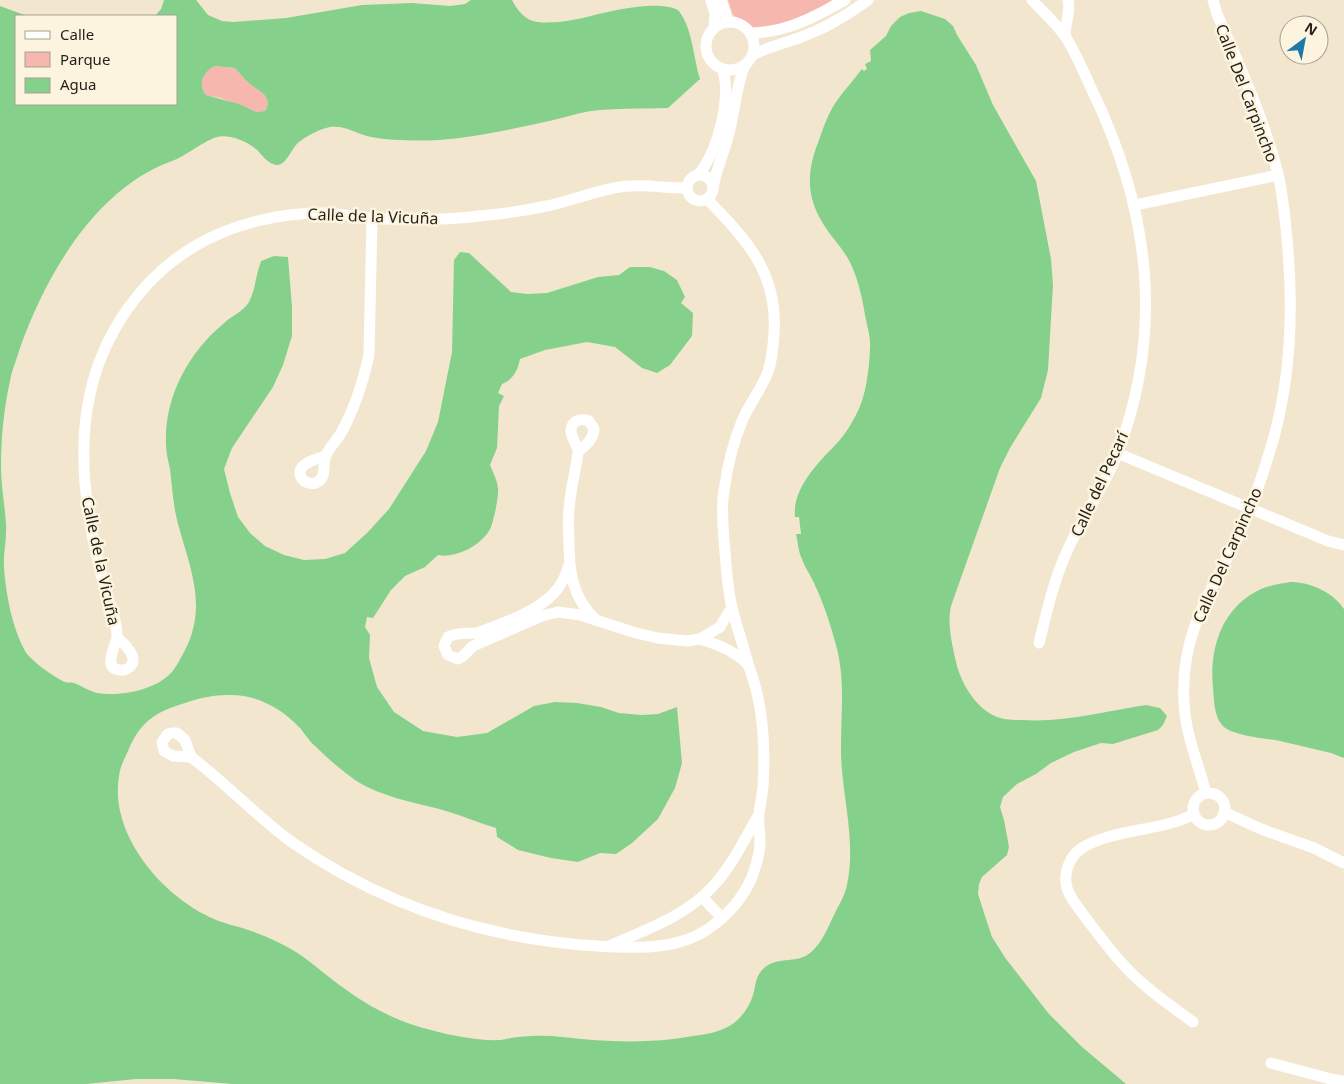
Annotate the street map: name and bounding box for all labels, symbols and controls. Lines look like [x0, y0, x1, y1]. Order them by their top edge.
legend [15, 15, 178, 105]
north arrow [1279, 15, 1329, 65]
text: N [1301, 17, 1321, 40]
street label: Calle Del Carpincho [1211, 21, 1283, 165]
text: Calle [60, 24, 94, 44]
text: Parque [60, 49, 110, 69]
text: Agua [60, 74, 97, 94]
street label: Calle de la Vicuña [307, 203, 439, 229]
street label: Calle del Pecarí [1065, 427, 1133, 540]
street label: Calle Del Carpincho [1187, 484, 1267, 626]
street label: Calle de la Vicuña [77, 495, 125, 627]

